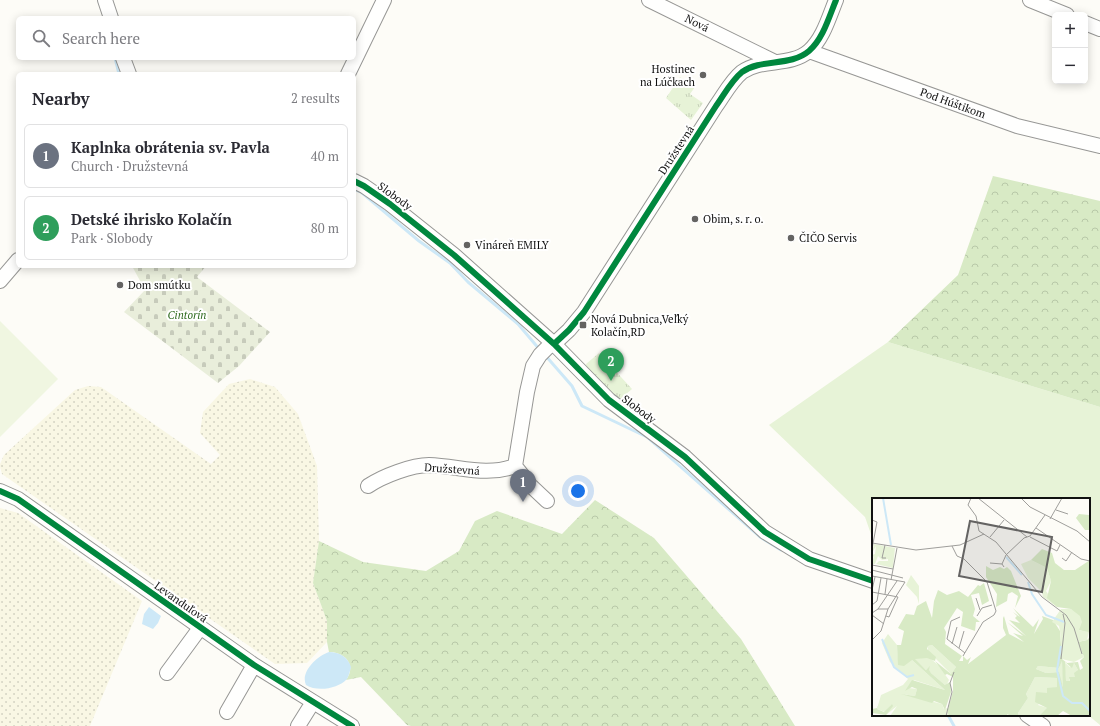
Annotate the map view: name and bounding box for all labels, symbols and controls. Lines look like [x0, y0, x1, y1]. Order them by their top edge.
street label: Nová [683, 11, 712, 35]
map controls [1052, 12, 1088, 84]
button: + [1052, 12, 1088, 48]
search box [16, 16, 356, 60]
icon: search [30, 27, 52, 49]
text: Search here [62, 28, 140, 48]
button: − [1052, 48, 1088, 84]
place label: Hostinec na Lúčkach [640, 62, 696, 89]
marker: Hostinec na Lúčkach [698, 70, 708, 80]
street label: Pod Húštikom [918, 85, 988, 121]
text: Nearby [32, 87, 90, 110]
text: 2 results [291, 89, 340, 107]
street label: Družstevná [655, 123, 697, 177]
text: Kaplnka obrátenia sv. Pavla [71, 137, 270, 157]
text: 1 [42, 147, 50, 165]
text: 40 m [311, 147, 339, 165]
text: Church · Družstevná [71, 157, 188, 175]
street label: Slobody [375, 179, 415, 213]
text: Detské ihrisko Kolačín [71, 209, 232, 229]
place label: Obim, s. r. o. [703, 212, 764, 226]
marker: Obim, s. r. o. [690, 214, 700, 224]
text: 2 [42, 219, 50, 237]
text: 80 m [311, 219, 339, 237]
text: Park · Slobody [71, 229, 153, 247]
place label: ČIČO Servis [799, 231, 857, 245]
marker: ČIČO Servis [786, 233, 796, 243]
place label: Vináreň EMILY [475, 238, 550, 252]
marker: Vináreň EMILY [462, 240, 472, 250]
place label: Dom smútku [128, 278, 191, 292]
marker: Dom smútku [115, 280, 125, 290]
park label: Cintorín [168, 308, 206, 322]
place label: Nová Dubnica,Veľký Kolačín,RD [591, 312, 689, 339]
marker: Nová Dubnica,Veľký Kolačín,RD [578, 320, 588, 330]
pin: 2 [598, 348, 624, 381]
street label: Slobody [619, 392, 659, 427]
street label: Družstevná [424, 460, 481, 478]
pin: 1 [510, 469, 536, 502]
your location [568, 481, 588, 501]
inset map [872, 498, 1090, 716]
street label: Levanduľová [152, 579, 211, 626]

